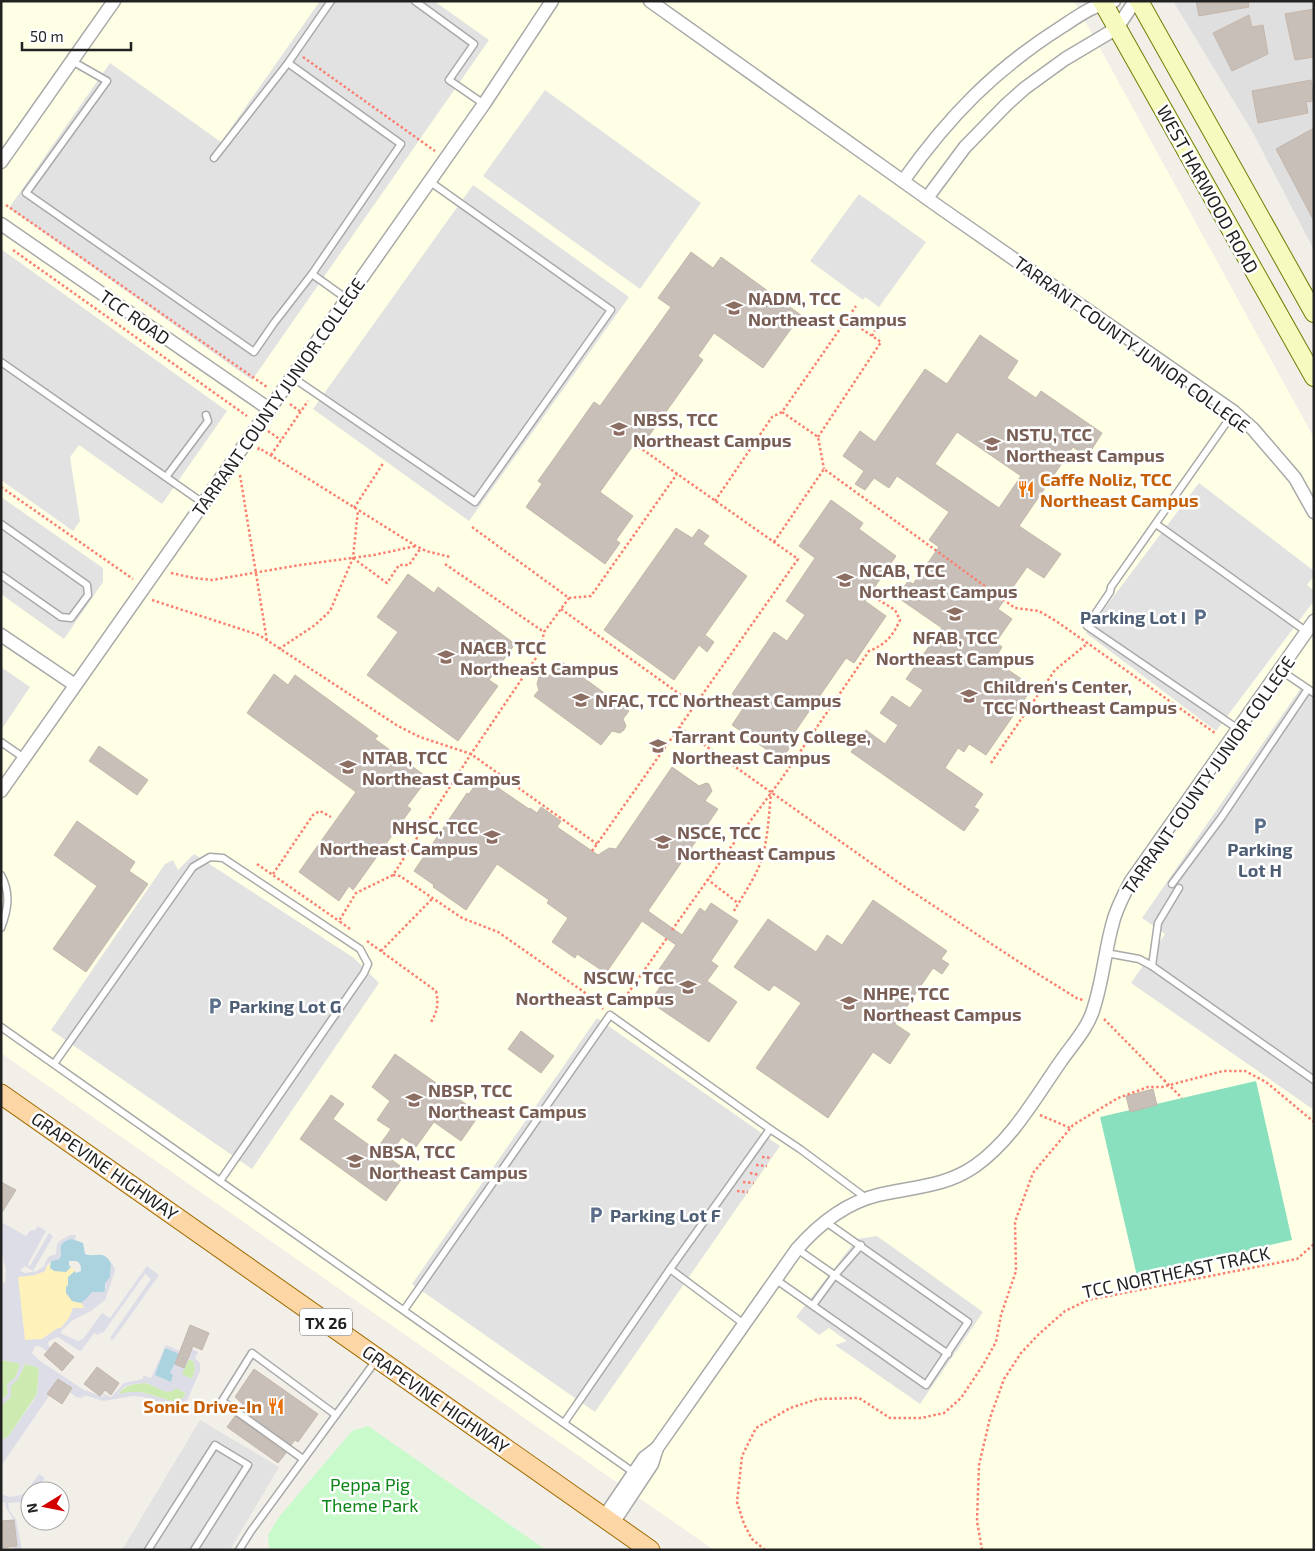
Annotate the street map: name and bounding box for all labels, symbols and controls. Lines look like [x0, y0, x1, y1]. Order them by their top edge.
scale bar [22, 20, 131, 52]
text: 50 m [30, 27, 64, 45]
street label: WEST HARWOOD ROAD [1153, 101, 1263, 277]
street label: TARRANT COUNTY JUNIOR COLLEGE [1010, 251, 1254, 437]
street label: TARRANT COUNTY JUNIOR COLLEGE [187, 274, 369, 520]
street label: TCC ROAD [96, 285, 174, 349]
place label: NADM, TCC Northeast Campus [748, 287, 906, 330]
school or university icon: NADM, TCC Northeast Campus [724, 298, 744, 318]
place label: NBSS, TCC Northeast Campus [633, 408, 791, 451]
school or university icon: NBSS, TCC Northeast Campus [609, 419, 629, 439]
place label: NSTU, TCC Northeast Campus [1006, 423, 1164, 466]
school or university icon: NSTU, TCC Northeast Campus [982, 434, 1002, 454]
place label: Caffe Noliz, TCC Northeast Campus [1040, 468, 1198, 511]
restaurant icon: Caffe Noliz, TCC Northeast Campus [1016, 479, 1036, 499]
place label: NCAB, TCC Northeast Campus [859, 559, 1017, 602]
school or university icon: NCAB, TCC Northeast Campus [835, 570, 855, 590]
school or university icon: NFAB, TCC Northeast Campus [945, 604, 965, 624]
place label: Parking Lot I [1080, 606, 1186, 628]
parking icon: Parking Lot I [1190, 607, 1210, 627]
place label: NFAB, TCC Northeast Campus [876, 626, 1034, 669]
place label: NACB, TCC Northeast Campus [460, 636, 618, 679]
school or university icon: NACB, TCC Northeast Campus [436, 647, 456, 667]
street label: TARRANT COUNTY JUNIOR COLLEGE [1117, 652, 1299, 898]
place label: Children's Center, TCC Northeast Campus [983, 675, 1177, 718]
school or university icon: Children's Center, TCC Northeast Campus [959, 686, 979, 706]
place label: NFAC, TCC Northeast Campus [595, 689, 841, 711]
school or university icon: NFAC, TCC Northeast Campus [571, 690, 591, 710]
place label: Tarrant County College, Northeast Campus [672, 725, 871, 768]
school or university icon: Tarrant County College, Northeast Campus [648, 736, 668, 756]
place label: NTAB, TCC Northeast Campus [362, 746, 520, 789]
school or university icon: NTAB, TCC Northeast Campus [338, 757, 358, 777]
place label: NHSC, TCC Northeast Campus [320, 816, 478, 859]
parking icon: Parking Lot H [1250, 816, 1270, 836]
place label: NSCE, TCC Northeast Campus [677, 821, 835, 864]
school or university icon: NHSC, TCC Northeast Campus [482, 827, 502, 847]
school or university icon: NSCE, TCC Northeast Campus [653, 832, 673, 852]
place label: Parking Lot H [1227, 838, 1293, 881]
place label: NSCW, TCC Northeast Campus [516, 966, 674, 1009]
school or university icon: NSCW, TCC Northeast Campus [678, 977, 698, 997]
place label: NHPE, TCC Northeast Campus [863, 982, 1021, 1025]
school or university icon: NHPE, TCC Northeast Campus [839, 993, 859, 1013]
place label: Parking Lot G [229, 995, 341, 1017]
parking icon: Parking Lot G [205, 996, 225, 1016]
place label: NBSP, TCC Northeast Campus [428, 1079, 586, 1122]
school or university icon: NBSP, TCC Northeast Campus [404, 1090, 424, 1110]
street label: GRAPEVINE HIGHWAY [27, 1107, 183, 1225]
place label: NBSA, TCC Northeast Campus [369, 1140, 527, 1183]
school or university icon: NBSA, TCC Northeast Campus [345, 1151, 365, 1171]
place label: Parking Lot F [610, 1204, 721, 1226]
parking icon: Parking Lot F [586, 1205, 606, 1225]
street label: TCC NORTHEAST TRACK [1080, 1241, 1272, 1303]
road number: TX 26 [300, 1308, 352, 1335]
street label: GRAPEVINE HIGHWAY [358, 1340, 514, 1458]
place label: Sonic Drive-In [143, 1395, 262, 1417]
restaurant icon: Sonic Drive-In [266, 1396, 286, 1416]
park label: Peppa Pig Theme Park [322, 1473, 418, 1516]
north arrow [20, 1481, 70, 1531]
text: N [22, 1502, 41, 1515]

